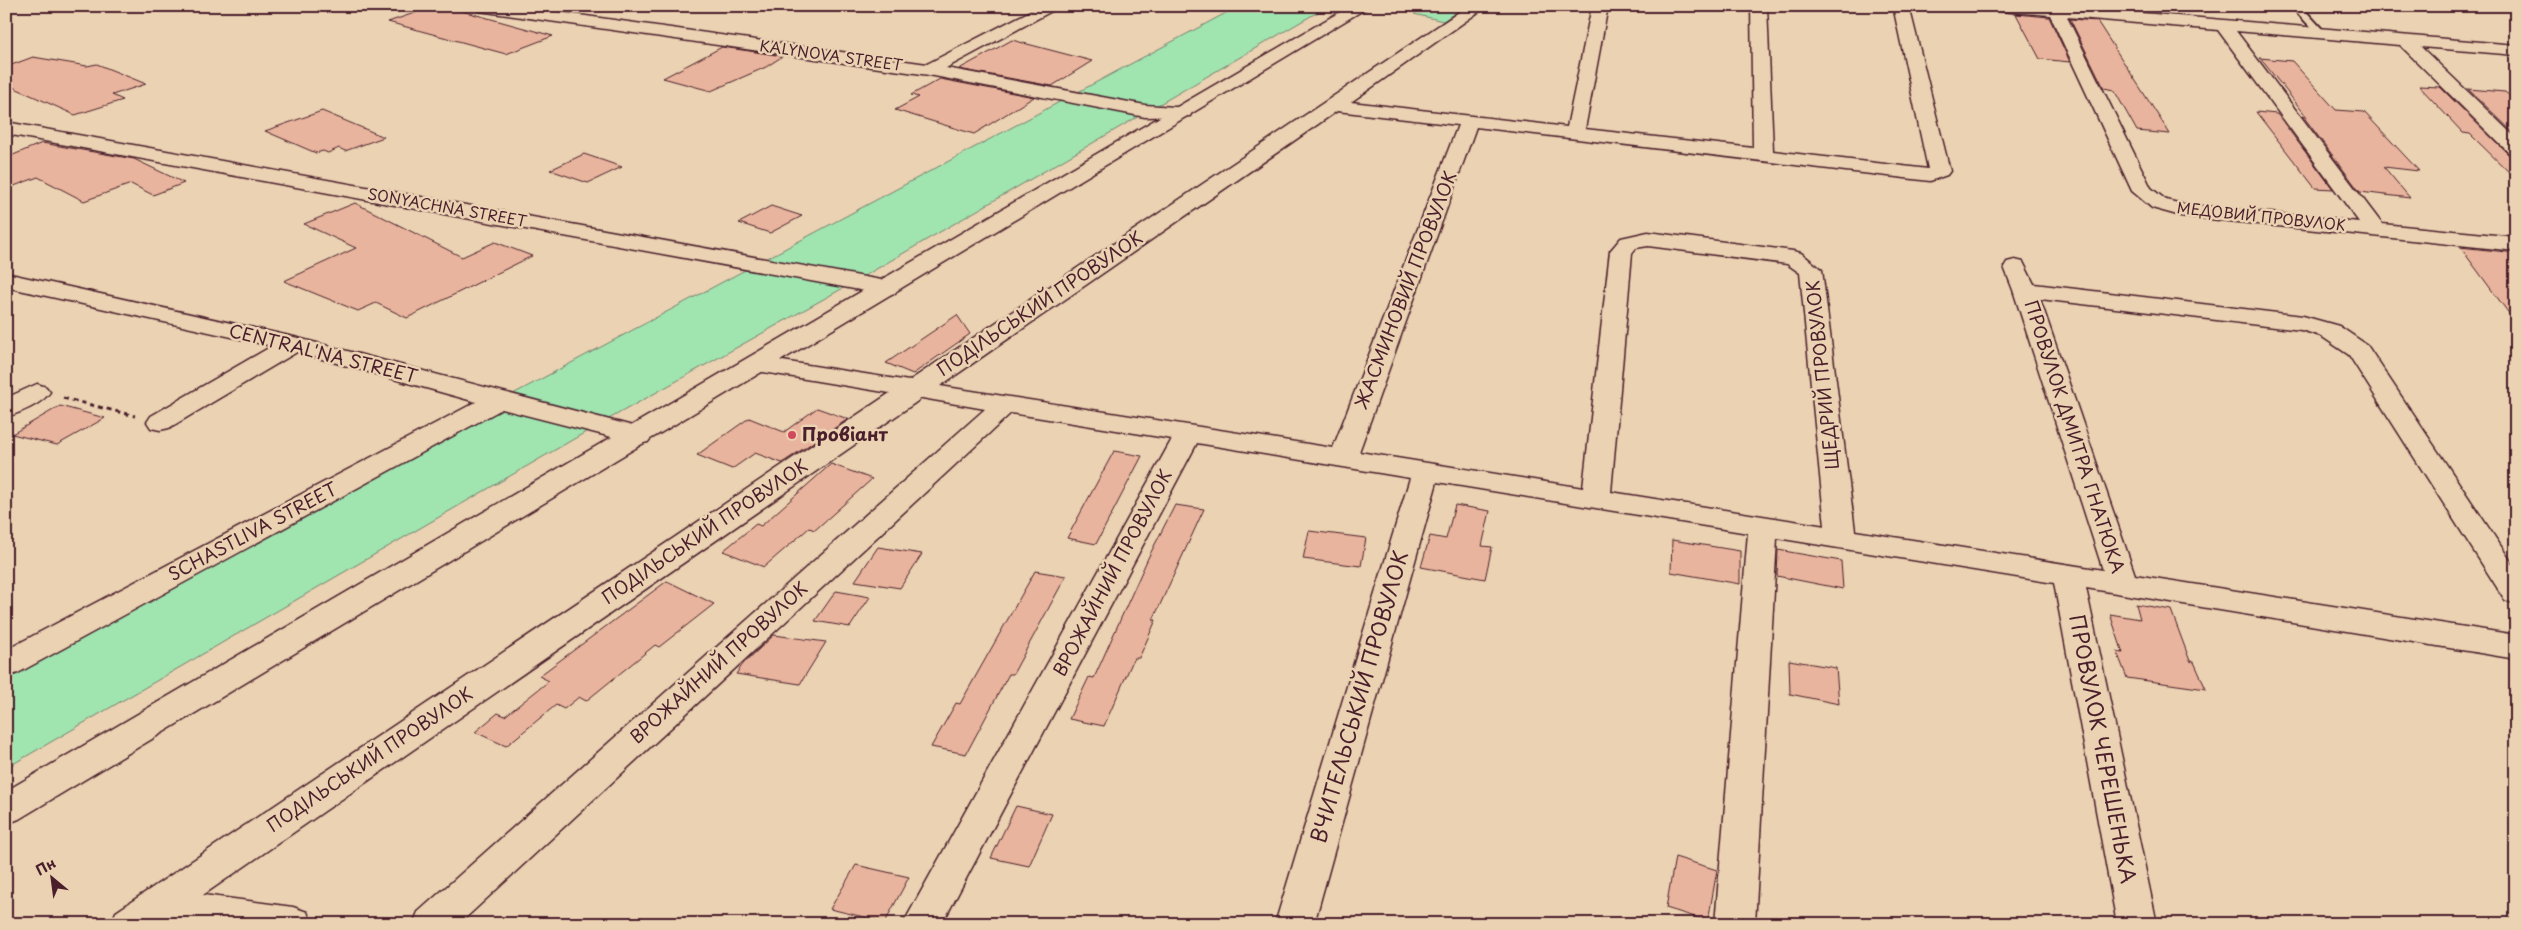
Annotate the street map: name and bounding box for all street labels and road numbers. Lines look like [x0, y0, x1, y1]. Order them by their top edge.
street label: KALYNOVA STREET [758, 33, 905, 76]
street label: ЖАСМИНОВИЙ ПРОВУЛОК [1347, 167, 1462, 412]
street label: SONYACHNA STREET [366, 181, 529, 232]
street label: МЕДОВИЙ ПРОВУЛОК [2176, 195, 2347, 236]
street label: ПОДІЛЬСЬКИЙ ПРОВУЛОК [931, 224, 1148, 382]
street label: ЩЕДРИЙ ПРОВУЛОК [1798, 279, 1845, 471]
street label: ПРОВУЛОК ДМИТРА ГНАТЮКА [2018, 297, 2132, 577]
street label: CENTRAL'NA STREET [226, 316, 421, 389]
street label: ПОДІЛЬСЬКИЙ ПРОВУЛОК [596, 452, 813, 610]
street label: ВРОЖАЙНИЙ ПРОВУЛОК [1046, 464, 1178, 681]
street label: SCHASTLIVA STREET [163, 474, 342, 587]
street label: ВЧИТЕЛЬСЬКИЙ ПРОВУЛОК [1301, 547, 1415, 846]
street label: ВРОЖАЙНИЙ ПРОВУЛОК [623, 575, 813, 749]
street label: ПРОВУЛОК ЧЕРЕШЕНЬКА [2062, 611, 2146, 886]
street label: ПОДІЛЬСЬКИЙ ПРОВУЛОК [261, 680, 478, 838]

